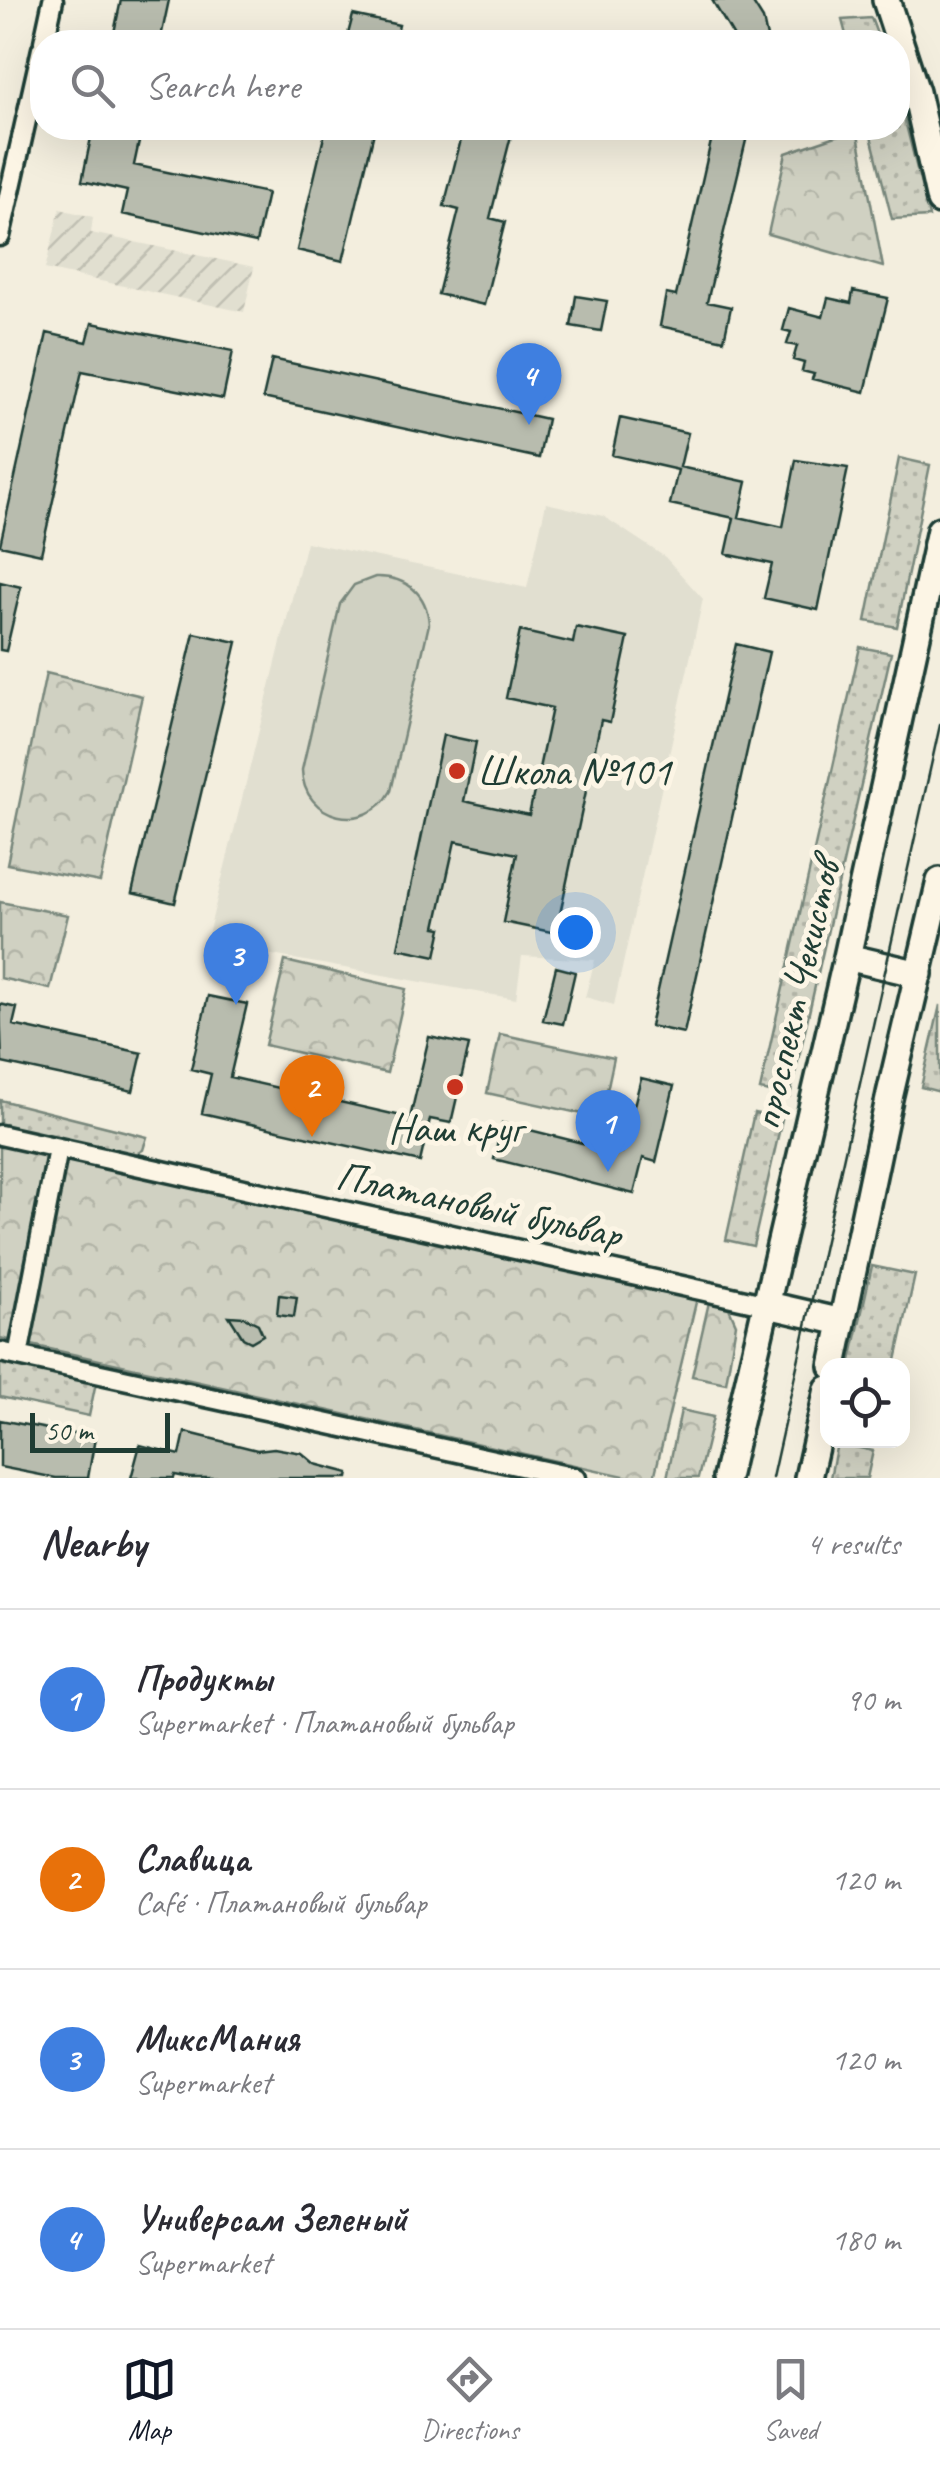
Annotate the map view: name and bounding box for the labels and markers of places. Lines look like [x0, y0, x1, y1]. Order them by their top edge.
pin: 4 [496, 342, 562, 425]
place label: Школа №101 [477, 745, 673, 798]
marker: Школа №101 [446, 760, 468, 782]
pin: 3 [204, 922, 268, 1005]
pin: 2 [280, 1054, 344, 1137]
marker: Наш круг [444, 1076, 466, 1098]
pin: 1 [576, 1090, 640, 1172]
place label: Наш круг [388, 1102, 527, 1155]

